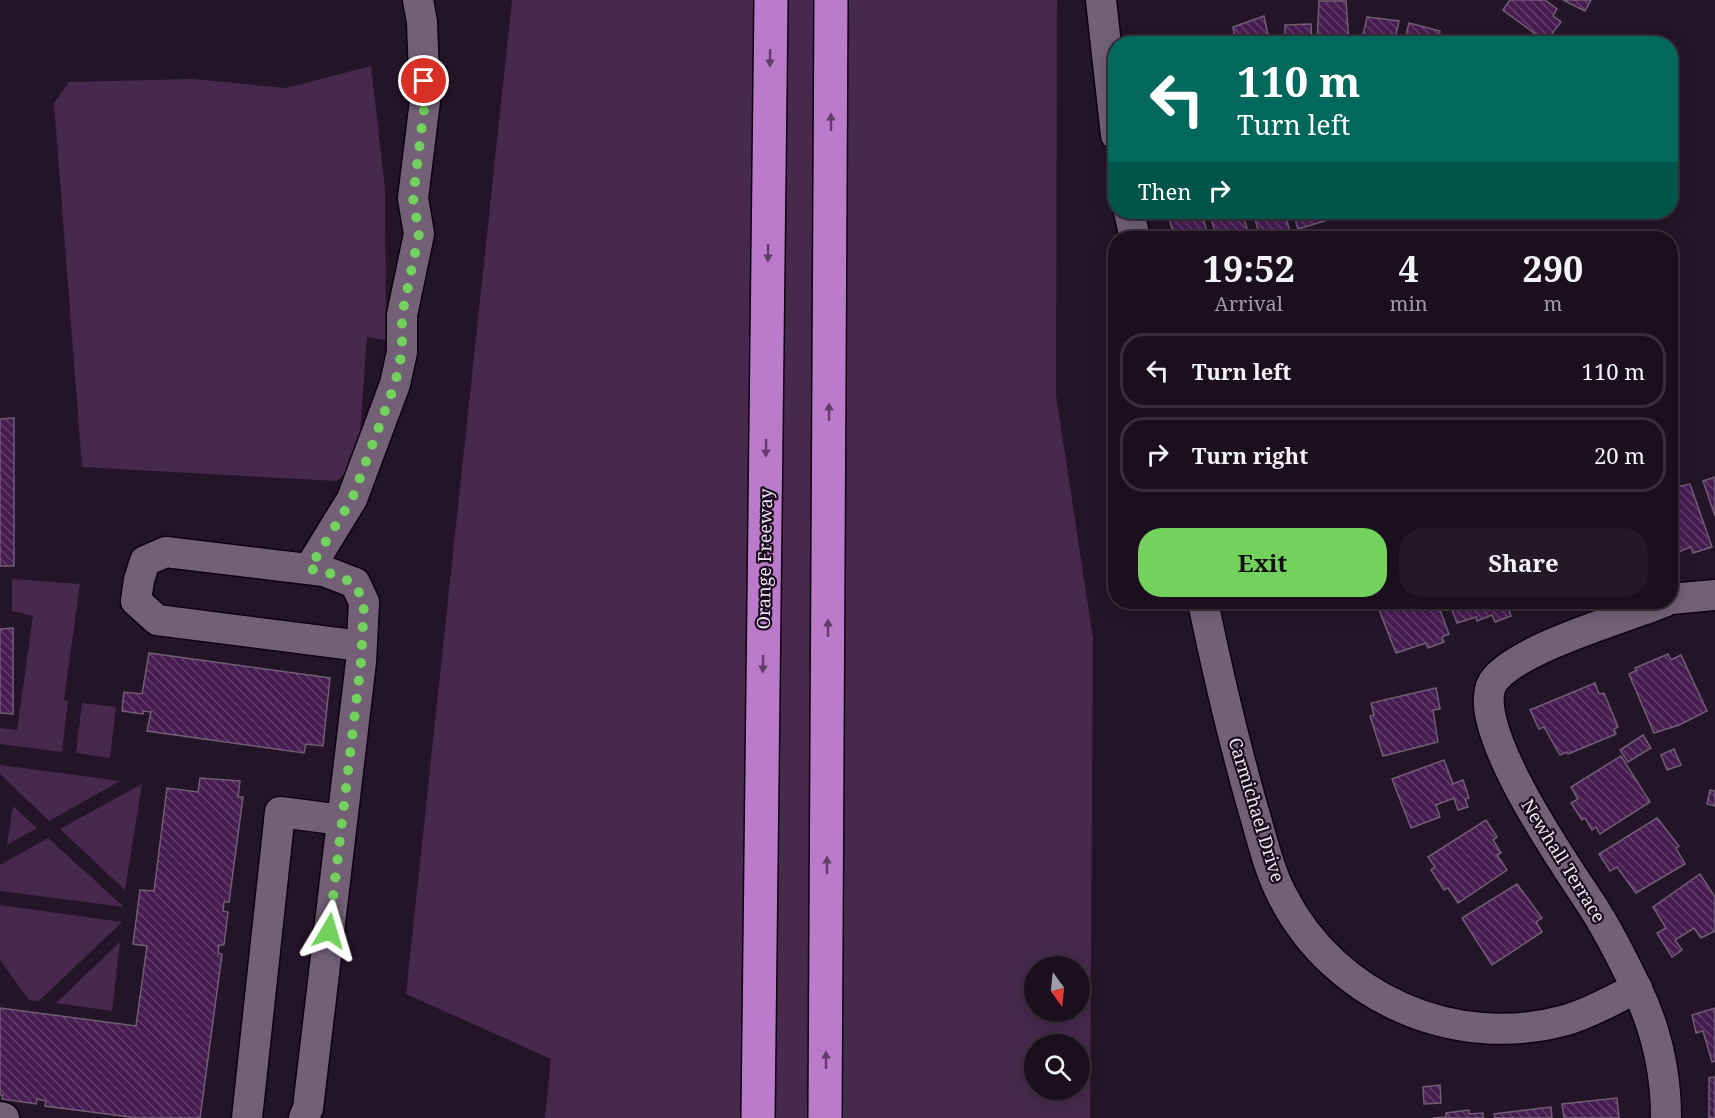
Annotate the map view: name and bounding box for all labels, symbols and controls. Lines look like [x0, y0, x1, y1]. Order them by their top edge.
one-way arrow [766, 49, 775, 68]
text: 110 m [1237, 52, 1361, 109]
pin [398, 55, 449, 106]
icon: left [1138, 60, 1216, 138]
icon: arrive [407, 64, 440, 97]
text: Turn left [1237, 106, 1350, 143]
one-way arrow [826, 113, 836, 132]
icon: right [1203, 174, 1236, 207]
text: Then [1138, 176, 1191, 206]
one-way arrow [763, 244, 773, 263]
text: 19:52 [1203, 244, 1295, 293]
text: 4 [1398, 244, 1419, 293]
text: 290 [1522, 244, 1583, 293]
text: Arrival [1215, 290, 1283, 317]
text: min [1390, 290, 1428, 317]
text: m [1543, 290, 1562, 317]
icon: left [1141, 354, 1174, 387]
text: Turn left [1192, 356, 1291, 386]
text: 110 m [1582, 356, 1645, 386]
one-way arrow [824, 402, 834, 421]
icon: right [1141, 438, 1174, 471]
one-way arrow [761, 439, 771, 458]
text: Turn right [1192, 440, 1308, 470]
text: 20 m [1594, 440, 1645, 470]
street label: Orange Freeway [751, 487, 777, 630]
button: Exit [1138, 528, 1387, 597]
button: Share [1399, 528, 1648, 597]
one-way arrow [823, 618, 833, 637]
one-way arrow [759, 655, 768, 674]
street label: Carmichael Drive [1224, 734, 1290, 885]
street label: Newhall Terrace [1516, 794, 1611, 927]
one-way arrow [822, 855, 832, 874]
position arrow [297, 899, 361, 963]
north arrow [1024, 956, 1090, 1022]
map controls [1024, 956, 1090, 1100]
button: search [1024, 1034, 1090, 1100]
one-way arrow [821, 1050, 831, 1069]

